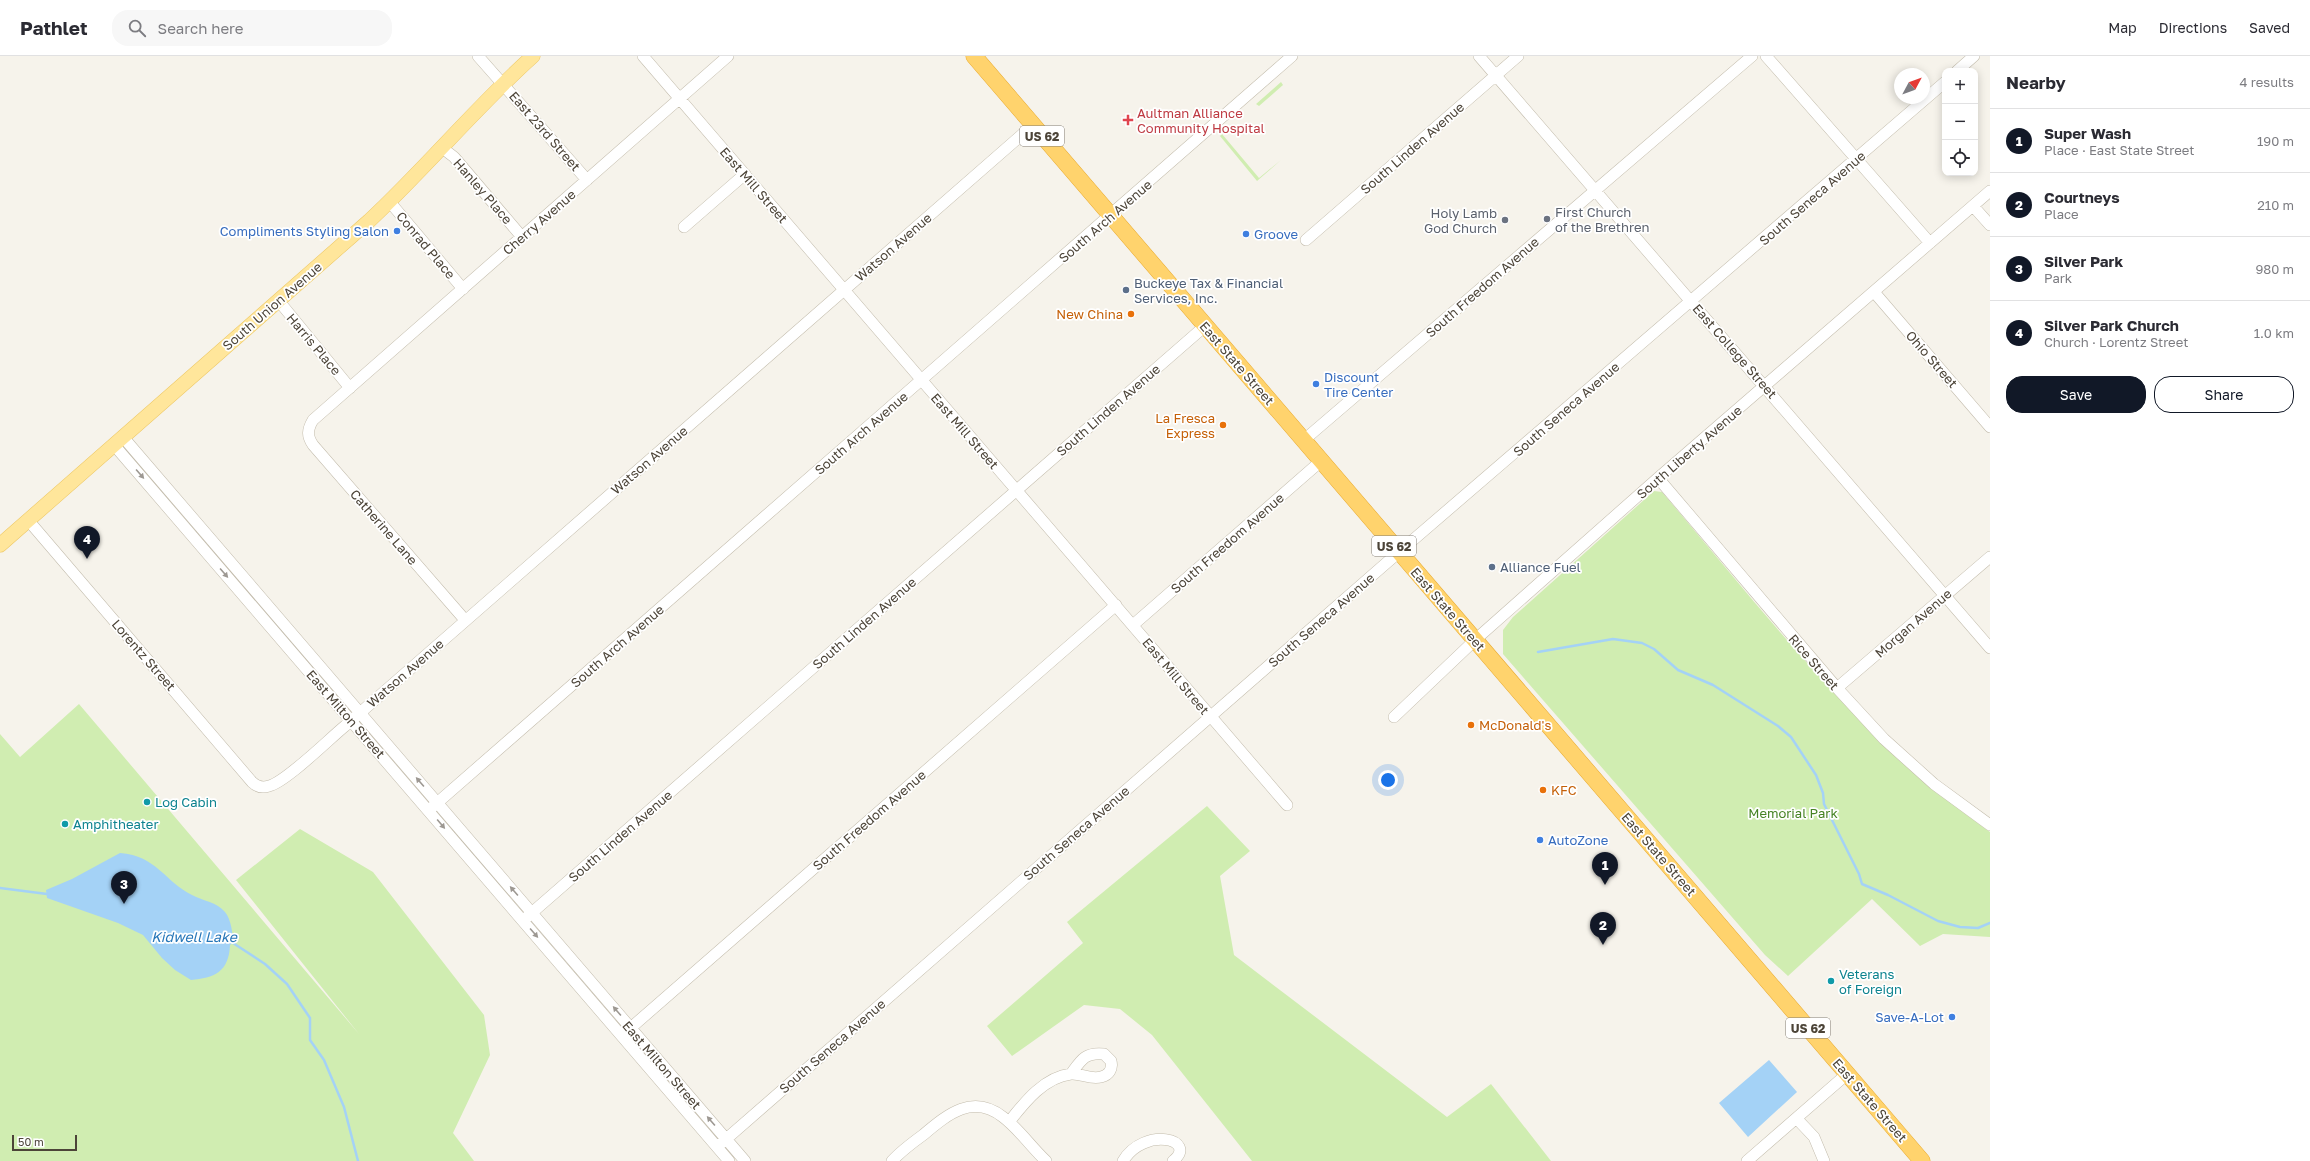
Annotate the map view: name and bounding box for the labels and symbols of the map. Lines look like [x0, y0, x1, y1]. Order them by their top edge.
north arrow [1894, 68, 1930, 104]
street label: East 23rd Street [506, 88, 584, 174]
street label: South Linden Avenue [1357, 99, 1467, 197]
place label: Aultman Alliance Community Hospital [1137, 105, 1265, 136]
marker: Aultman Alliance Community Hospital [1122, 114, 1134, 126]
road number: US 62 [1020, 126, 1064, 146]
street label: East Mill Street [717, 144, 791, 226]
street label: South Seneca Avenue [1756, 148, 1868, 248]
street label: Hanley Place [450, 155, 516, 227]
street label: South Arch Avenue [1055, 176, 1155, 266]
street label: Cherry Avenue [499, 186, 579, 258]
place label: First Church of the Brethren [1555, 204, 1650, 235]
place label: Holy Lamb God Church [1424, 205, 1497, 236]
street label: Conrad Place [393, 208, 459, 282]
street label: Watson Avenue [851, 209, 935, 285]
marker: First Church of the Brethren [1542, 214, 1552, 224]
marker: Holy Lamb God Church [1500, 215, 1510, 225]
place label: Compliments Styling Salon [220, 223, 389, 239]
marker: Compliments Styling Salon [392, 226, 402, 236]
place label: Groove [1254, 226, 1298, 242]
marker: Groove [1241, 229, 1251, 239]
street label: South Freedom Avenue [1422, 234, 1542, 340]
street label: South Union Avenue [219, 259, 325, 353]
place label: Buckeye Tax & Financial Services, Inc. [1134, 275, 1283, 306]
marker: Buckeye Tax & Financial Services, Inc. [1121, 285, 1131, 295]
street label: East College Street [1690, 300, 1780, 402]
place label: New China [1056, 306, 1123, 322]
marker: New China [1126, 309, 1136, 319]
street label: Harris Place [284, 310, 344, 378]
street label: East State Street [1196, 318, 1278, 408]
street label: Ohio Street [1903, 327, 1961, 391]
street label: South Seneca Avenue [1510, 359, 1622, 459]
street label: South Linden Avenue [1053, 361, 1163, 459]
place label: Discount Tire Center [1324, 369, 1393, 400]
marker: Discount Tire Center [1311, 379, 1321, 389]
street label: South Arch Avenue [811, 388, 911, 478]
street label: East Mill Street [928, 390, 1002, 472]
street label: South Liberty Avenue [1633, 402, 1745, 502]
place label: La Fresca Express [1155, 410, 1215, 441]
marker: La Fresca Express [1218, 420, 1228, 430]
street label: Watson Avenue [607, 422, 691, 498]
one-way arrow [135, 469, 144, 479]
street label: Catherine Lane [347, 486, 421, 568]
street label: South Freedom Avenue [1167, 490, 1287, 596]
pin: 4 [74, 526, 100, 559]
road number: US 62 [1372, 536, 1416, 556]
place label: Alliance Fuel [1500, 559, 1581, 575]
marker: Alliance Fuel [1487, 562, 1497, 572]
street label: East State Street [1407, 564, 1489, 654]
one-way arrow [220, 567, 229, 578]
street label: South Seneca Avenue [1265, 570, 1377, 670]
street label: South Linden Avenue [809, 574, 919, 672]
street label: Morgan Avenue [1871, 585, 1955, 661]
street label: South Arch Avenue [567, 601, 667, 691]
street label: Lorentz Street [109, 616, 179, 694]
street label: Rice Street [1785, 631, 1843, 693]
street label: East Mill Street [1139, 634, 1213, 718]
street label: Watson Avenue [363, 635, 447, 711]
street label: East Milton Street [303, 667, 389, 761]
place label: McDonald's [1479, 717, 1551, 733]
marker: McDonald's [1466, 720, 1476, 730]
street label: South Freedom Avenue [809, 767, 929, 873]
your location [1378, 770, 1398, 790]
one-way arrow [416, 777, 425, 787]
place label: KFC [1551, 782, 1577, 798]
street label: South Seneca Avenue [1020, 783, 1132, 883]
marker: KFC [1538, 785, 1548, 795]
street label: South Linden Avenue [565, 787, 675, 885]
place label: Log Cabin [155, 794, 217, 810]
marker: Log Cabin [142, 797, 152, 807]
park label: Memorial Park [1748, 805, 1838, 821]
street label: East State Street [1618, 809, 1700, 899]
place label: Amphitheater [73, 816, 158, 832]
one-way arrow [436, 818, 445, 829]
marker: Amphitheater [60, 819, 70, 829]
place label: AutoZone [1548, 832, 1608, 848]
marker: AutoZone [1535, 835, 1545, 845]
pin: 1 [1592, 852, 1618, 885]
pin: 3 [111, 871, 137, 904]
one-way arrow [510, 887, 519, 896]
pin: 2 [1590, 912, 1616, 945]
water label: Kidwell Lake [151, 928, 238, 945]
one-way arrow [530, 928, 539, 939]
place label: Veterans of Foreign [1839, 966, 1902, 997]
marker: Veterans of Foreign [1826, 976, 1836, 986]
street label: South Seneca Avenue [776, 996, 888, 1096]
one-way arrow [612, 1006, 621, 1017]
place label: Save-A-Lot [1875, 1009, 1944, 1025]
marker: Save-A-Lot [1947, 1012, 1957, 1022]
street label: East Milton Street [619, 1018, 705, 1112]
road number: US 62 [1786, 1018, 1830, 1038]
street label: East State Street [1829, 1055, 1911, 1145]
one-way arrow [706, 1115, 715, 1126]
scale bar [12, 1133, 77, 1152]

